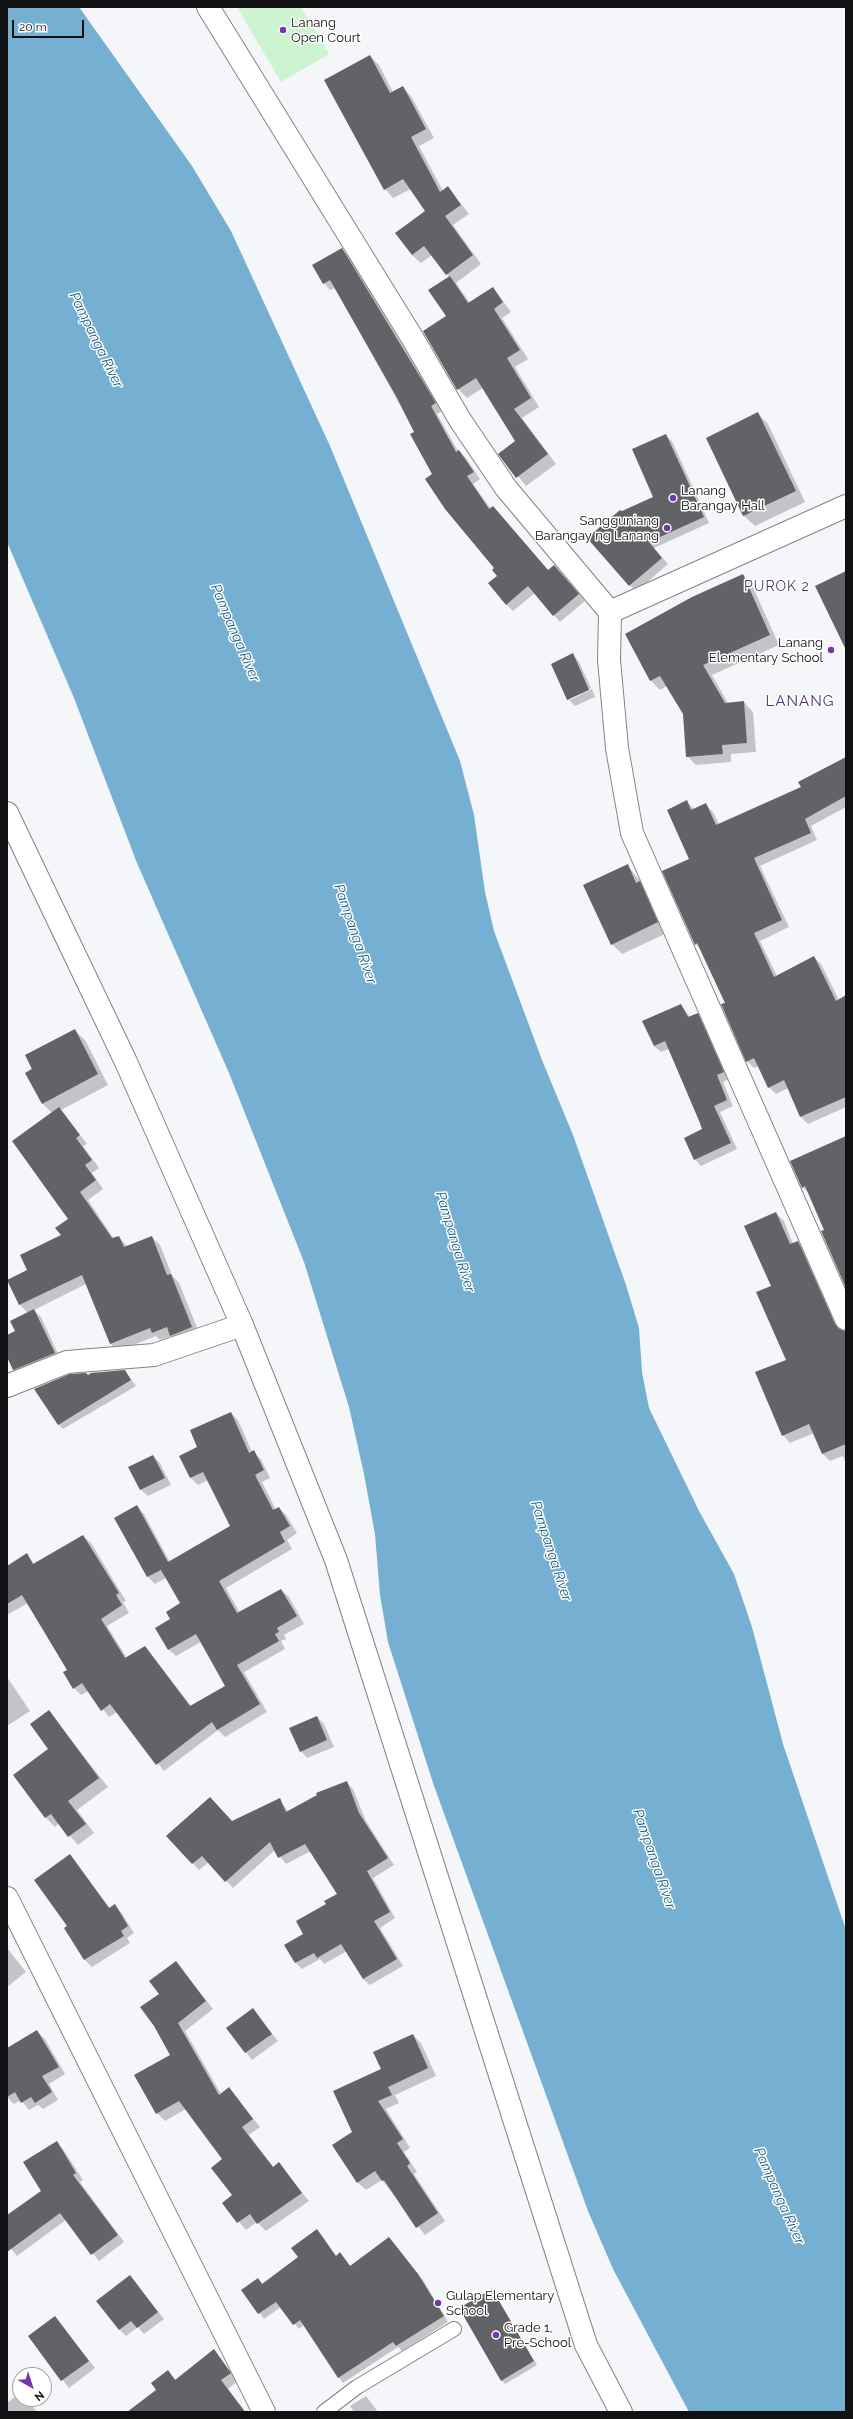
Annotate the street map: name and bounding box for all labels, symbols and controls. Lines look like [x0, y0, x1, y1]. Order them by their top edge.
scale bar [14, 12, 86, 38]
place label: Lanang Open Court [291, 15, 361, 46]
text: 20 m [19, 20, 47, 34]
marker: Lanang Open Court [278, 25, 288, 35]
water label: Pampanga River [66, 289, 126, 391]
place label: Lanang Barangay Hall [681, 483, 765, 514]
marker: Lanang Barangay Hall [668, 493, 678, 503]
place label: Sangguniang Barangay ng Lanang [535, 513, 659, 544]
marker: Sangguniang Barangay ng Lanang [662, 523, 672, 533]
district label: PUROK 2 [744, 579, 810, 595]
water label: Pampanga River [207, 582, 263, 684]
place label: Lanang Elementary School [709, 635, 823, 666]
marker: Lanang Elementary School [826, 645, 836, 655]
district label: LANANG [766, 692, 834, 710]
water label: Pampanga River [330, 882, 380, 986]
water label: Pampanga River [432, 1190, 478, 1294]
water label: Pampanga River [527, 1499, 575, 1603]
water label: Pampanga River [629, 1807, 679, 1911]
water label: Pampanga River [750, 2145, 808, 2247]
place label: Gulap Elementary School [446, 2288, 554, 2319]
marker: Gulap Elementary School [433, 2298, 443, 2308]
place label: Grade 1, Pre-School [504, 2320, 571, 2351]
marker: Grade 1, Pre-School [491, 2330, 501, 2340]
north arrow [12, 2367, 52, 2407]
text: N [32, 2388, 47, 2404]

